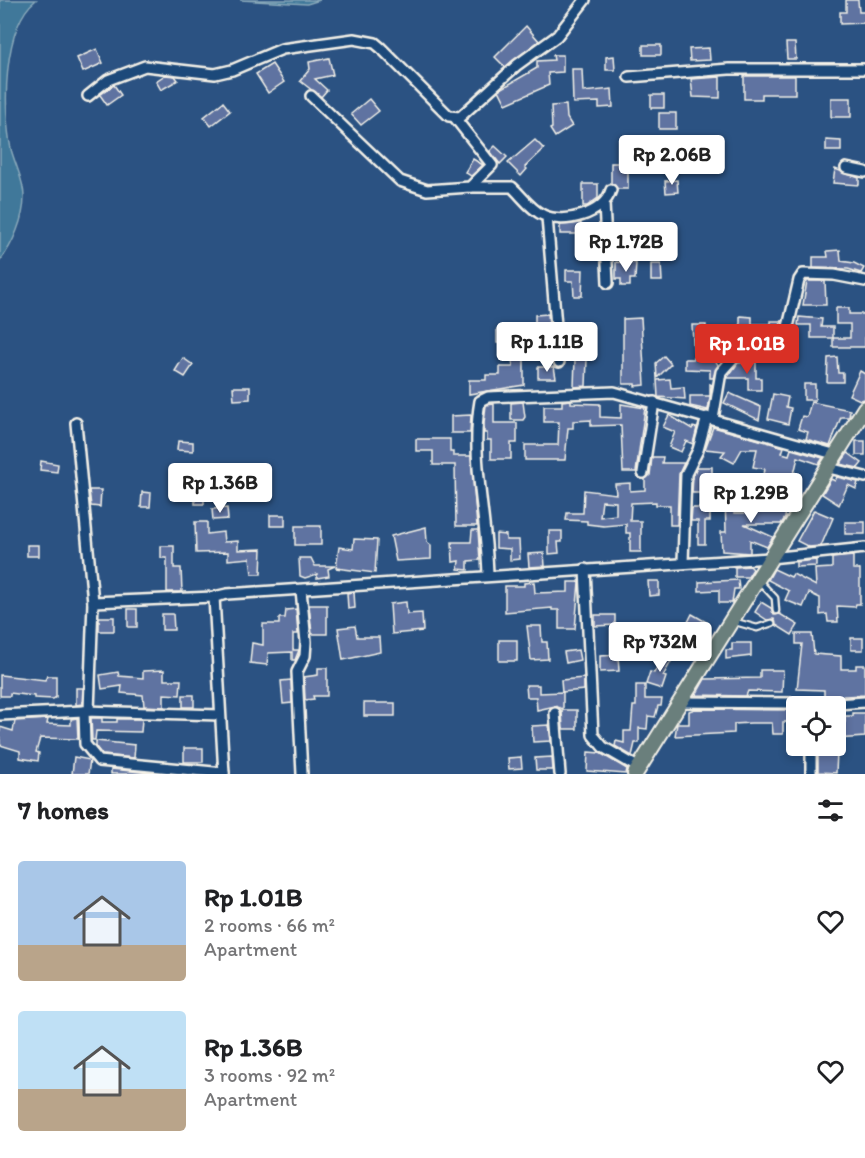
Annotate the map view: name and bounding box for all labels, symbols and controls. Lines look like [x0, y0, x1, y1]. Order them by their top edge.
pin: Rp 2.06B [610, 135, 734, 186]
text: Rp 2.06B [633, 142, 711, 166]
pin: Rp 1.72B [564, 222, 688, 273]
text: Rp 1.72B [589, 229, 663, 253]
pin: Rp 1.11B [485, 322, 609, 373]
pin: Rp 1.01B [685, 324, 809, 375]
text: Rp 1.11B [511, 329, 583, 353]
text: Rp 1.01B [709, 331, 785, 355]
pin: Rp 1.36B [158, 463, 282, 514]
text: Rp 1.36B [182, 470, 258, 494]
pin: Rp 1.29B [689, 473, 813, 524]
text: Rp 1.29B [713, 480, 789, 504]
pin: Rp 732M [605, 622, 715, 673]
text: Rp 732M [623, 629, 697, 653]
map controls [786, 696, 846, 756]
button: locate [786, 696, 846, 756]
text: 7 homes [18, 794, 109, 826]
icon: filters [814, 794, 847, 827]
text: Rp 1.01B [204, 881, 303, 913]
icon: home [66, 885, 138, 957]
icon: heart [814, 905, 847, 938]
text: 2 rooms · 66 m² [204, 913, 335, 937]
text: Apartment [204, 937, 297, 961]
text: Rp 1.36B [204, 1031, 303, 1063]
icon: home [66, 1035, 138, 1107]
icon: heart [814, 1055, 847, 1088]
text: 3 rooms · 92 m² [204, 1063, 335, 1087]
text: Apartment [204, 1087, 297, 1111]

